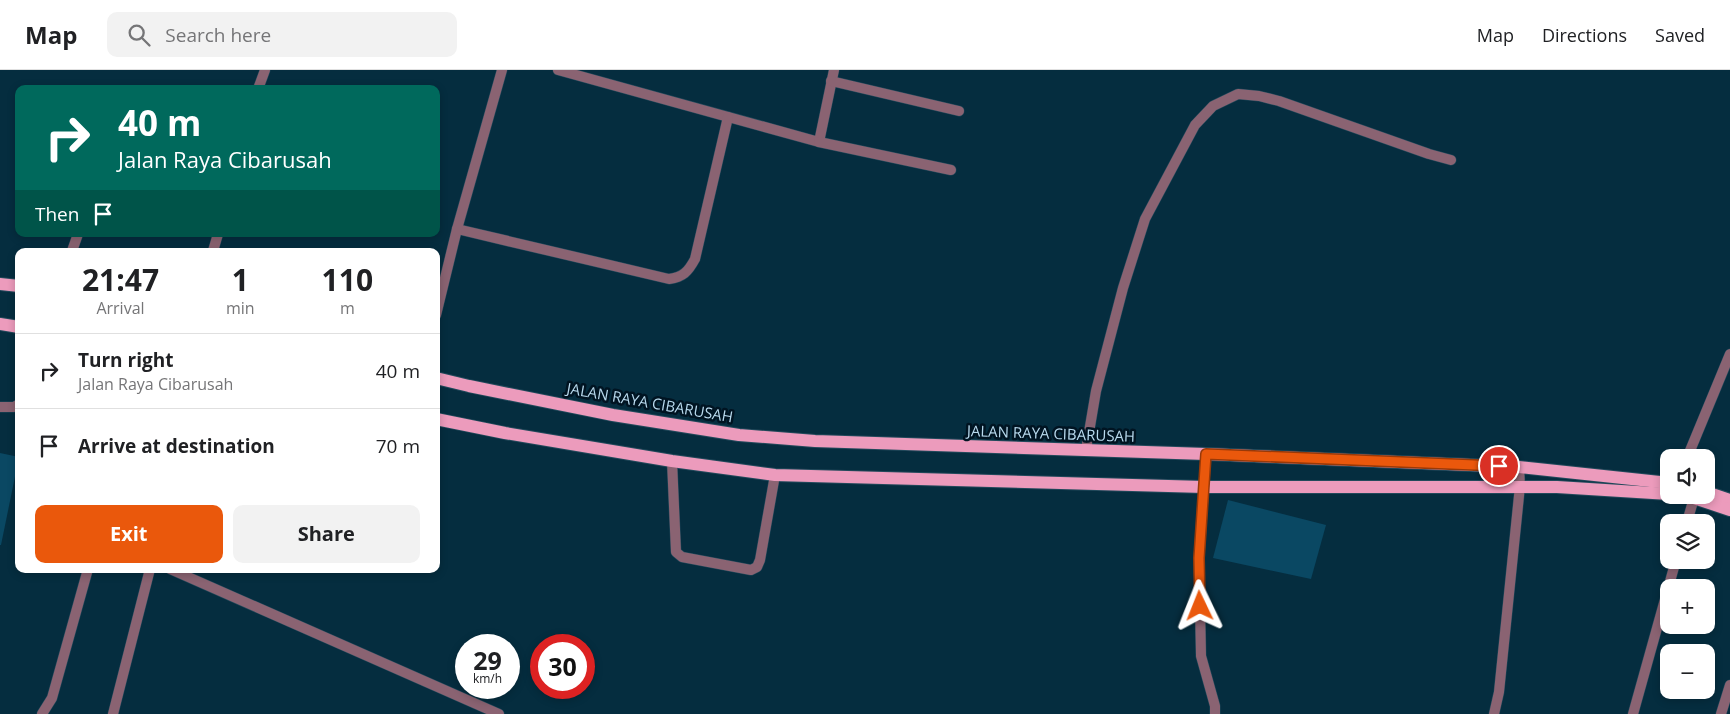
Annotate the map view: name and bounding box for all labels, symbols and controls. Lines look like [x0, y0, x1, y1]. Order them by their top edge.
search box [107, 12, 457, 57]
text: Map [25, 18, 77, 51]
icon: search [125, 21, 153, 49]
text: Search here [165, 22, 271, 48]
text: Map [1477, 23, 1514, 47]
text: Directions [1542, 23, 1627, 47]
text: Saved [1655, 23, 1705, 47]
text: 40 m [118, 99, 201, 146]
icon: right [35, 105, 100, 170]
text: Jalan Raya Cibarusah [118, 144, 332, 174]
icon: arrive [89, 200, 117, 228]
text: Then [35, 201, 79, 227]
text: 21:47 [82, 259, 159, 300]
text: 1 [232, 259, 249, 300]
text: 110 [322, 259, 373, 300]
text: Arrival [96, 297, 145, 319]
text: min [226, 297, 255, 319]
text: m [340, 297, 355, 319]
text: Turn right [78, 347, 173, 373]
icon: right [35, 357, 63, 385]
text: 40 m [376, 358, 420, 384]
text: Jalan Raya Cibarusah [78, 373, 233, 395]
street label: JALAN RAYA CIBARUSAH [563, 377, 735, 426]
street label: JALAN RAYA CIBARUSAH [965, 420, 1135, 446]
icon: arrive [35, 432, 63, 460]
text: Arrive at destination [78, 433, 275, 459]
text: 70 m [376, 433, 420, 459]
pin [1478, 445, 1520, 487]
map controls [1660, 449, 1715, 699]
button: sound [1660, 449, 1715, 504]
icon: arrive [1485, 452, 1513, 480]
button: Exit [35, 505, 223, 563]
button: Share [233, 505, 420, 563]
button: layers [1660, 514, 1715, 569]
position arrow [1173, 579, 1225, 631]
button: + [1660, 579, 1715, 634]
speed limit sign: 30 [530, 634, 595, 699]
text: 29 [473, 643, 502, 677]
button: − [1660, 644, 1715, 699]
text: km/h [473, 670, 502, 687]

